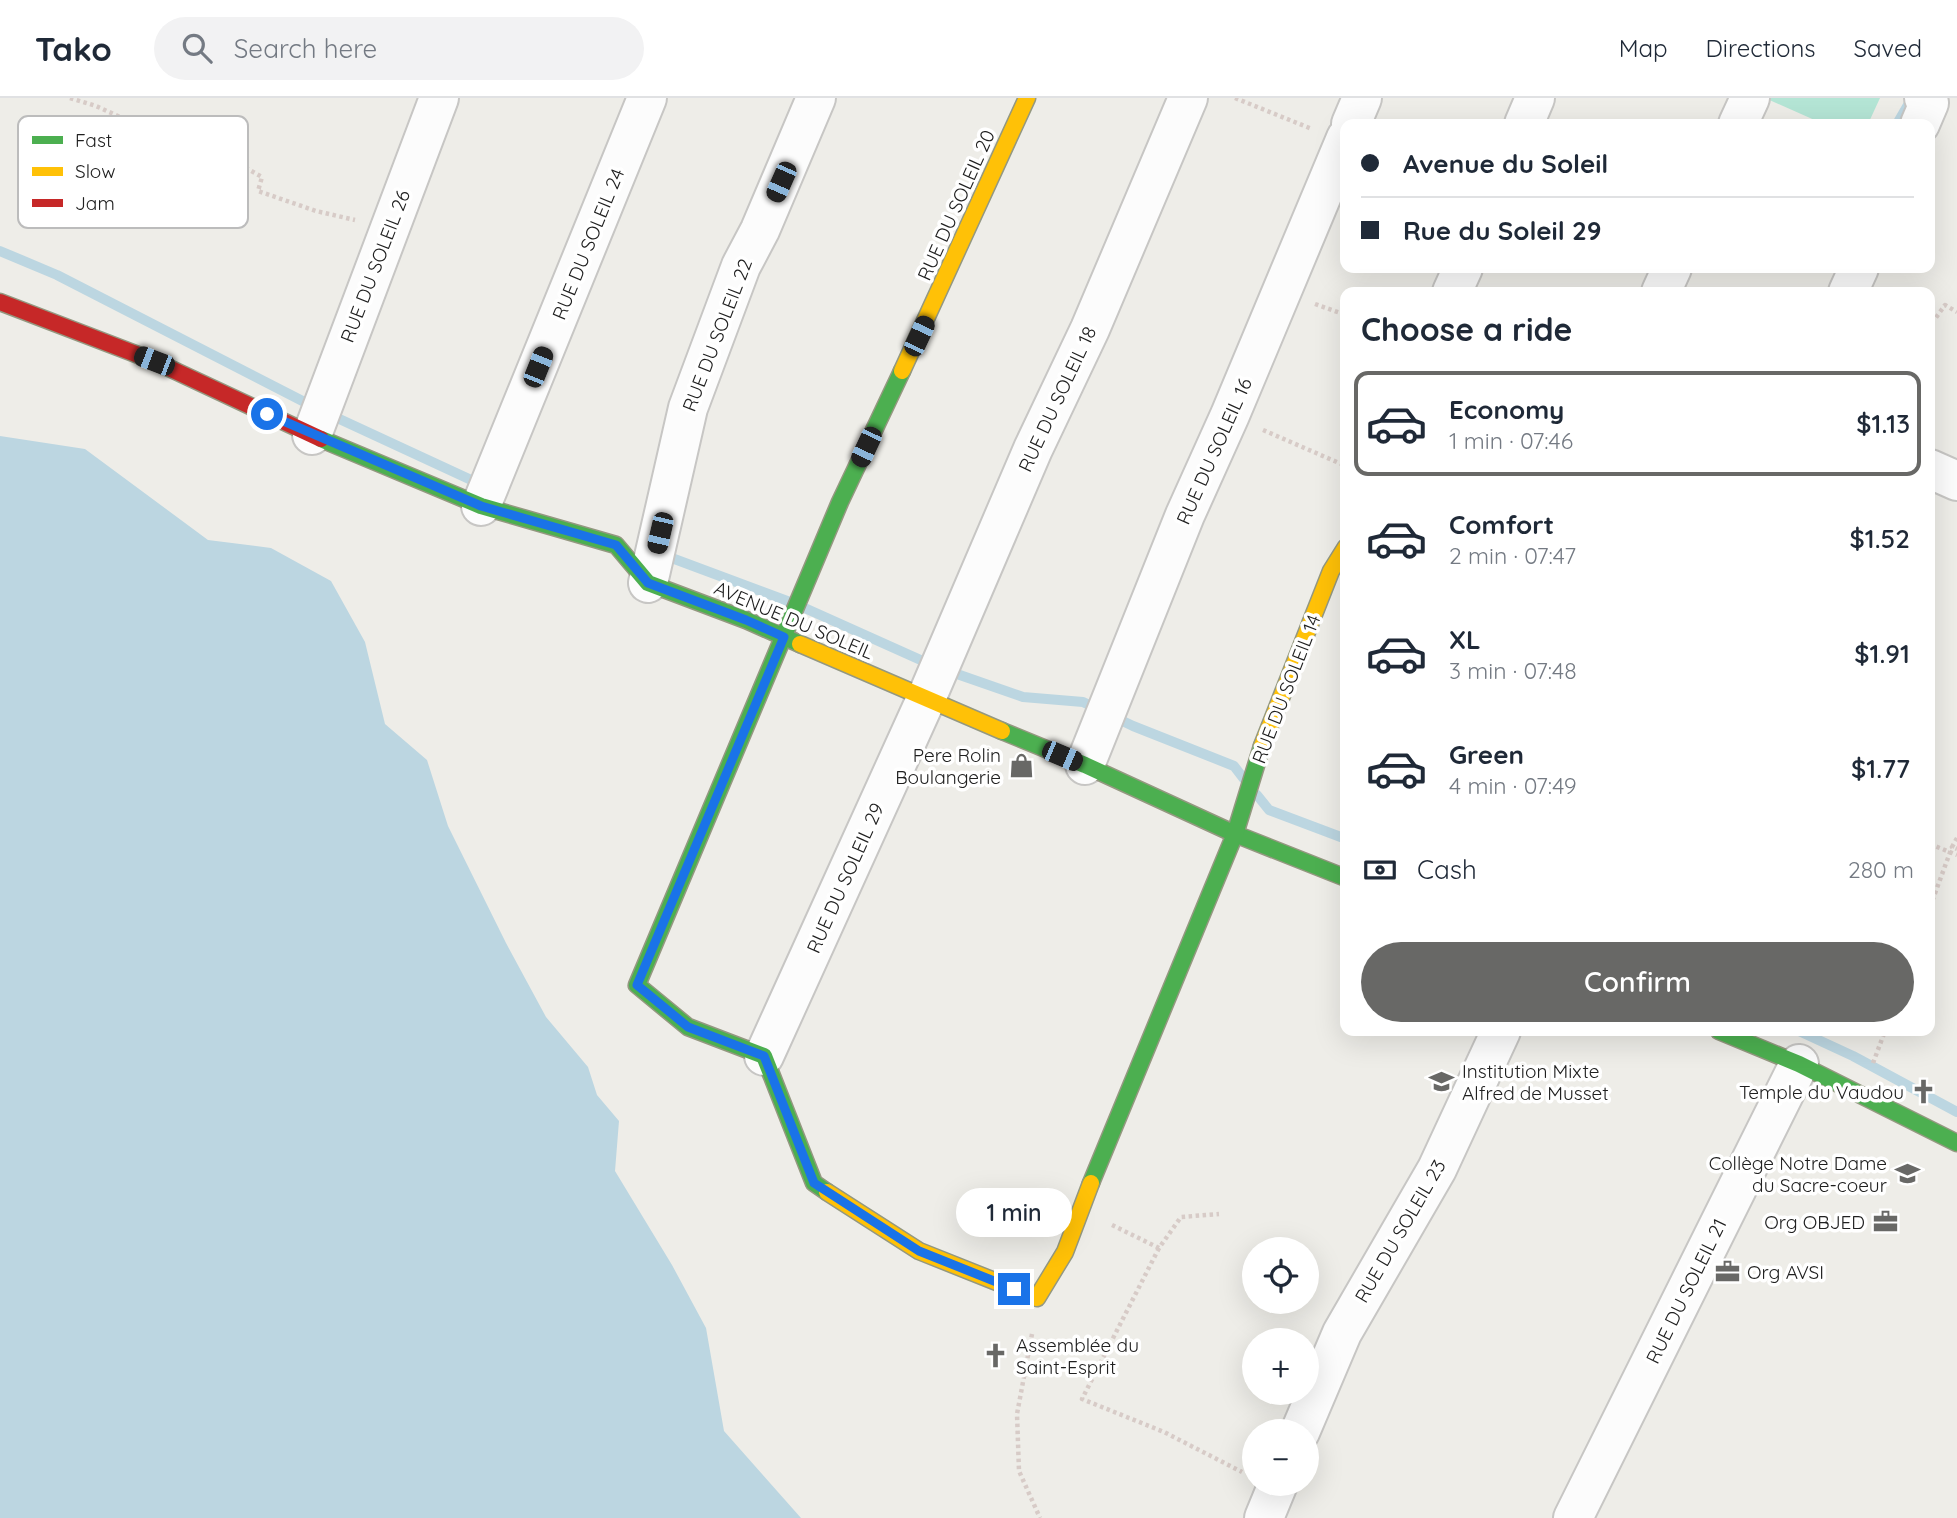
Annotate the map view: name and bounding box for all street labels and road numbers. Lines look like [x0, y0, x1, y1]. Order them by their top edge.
street label: RUE DU SOLEIL 20 [912, 126, 1000, 284]
street label: RUE DU SOLEIL 24 [547, 165, 629, 323]
street label: RUE DU SOLEIL 26 [335, 186, 415, 346]
street label: RUE DU SOLEIL 22 [677, 255, 757, 415]
street label: RUE DU SOLEIL 18 [1013, 322, 1101, 476]
street label: RUE DU SOLEIL 16 [1171, 374, 1257, 528]
street label: AVENUE DU SOLEIL [711, 576, 877, 664]
street label: RUE DU SOLEIL 14 [1247, 611, 1325, 767]
street label: RUE DU SOLEIL 29 [801, 799, 889, 957]
street label: RUE DU SOLEIL 23 [1349, 1155, 1451, 1307]
street label: RUE DU SOLEIL 21 [1641, 1215, 1731, 1367]

